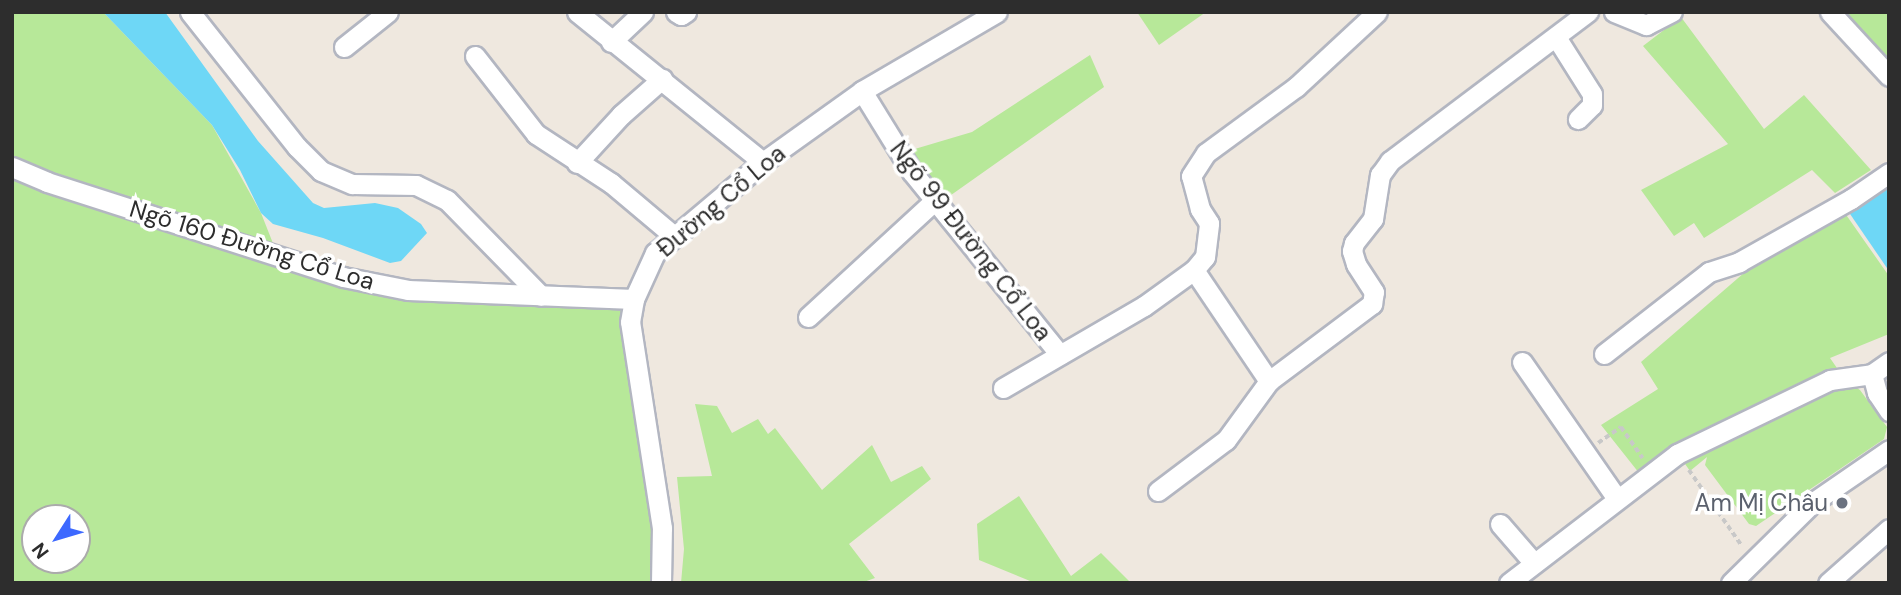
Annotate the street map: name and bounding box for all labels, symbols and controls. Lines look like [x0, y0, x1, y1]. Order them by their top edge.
street label: Ngõ 99 Đường Cổ Loa [884, 135, 1058, 347]
street label: Đường Cổ Loa [651, 139, 791, 263]
street label: Ngõ 160 Đường Cổ Loa [126, 194, 378, 296]
place label: Am Mị Châu [1695, 489, 1828, 517]
marker: Am Mị Châu [1834, 495, 1850, 511]
north arrow [21, 504, 91, 574]
text: N [26, 538, 55, 564]

